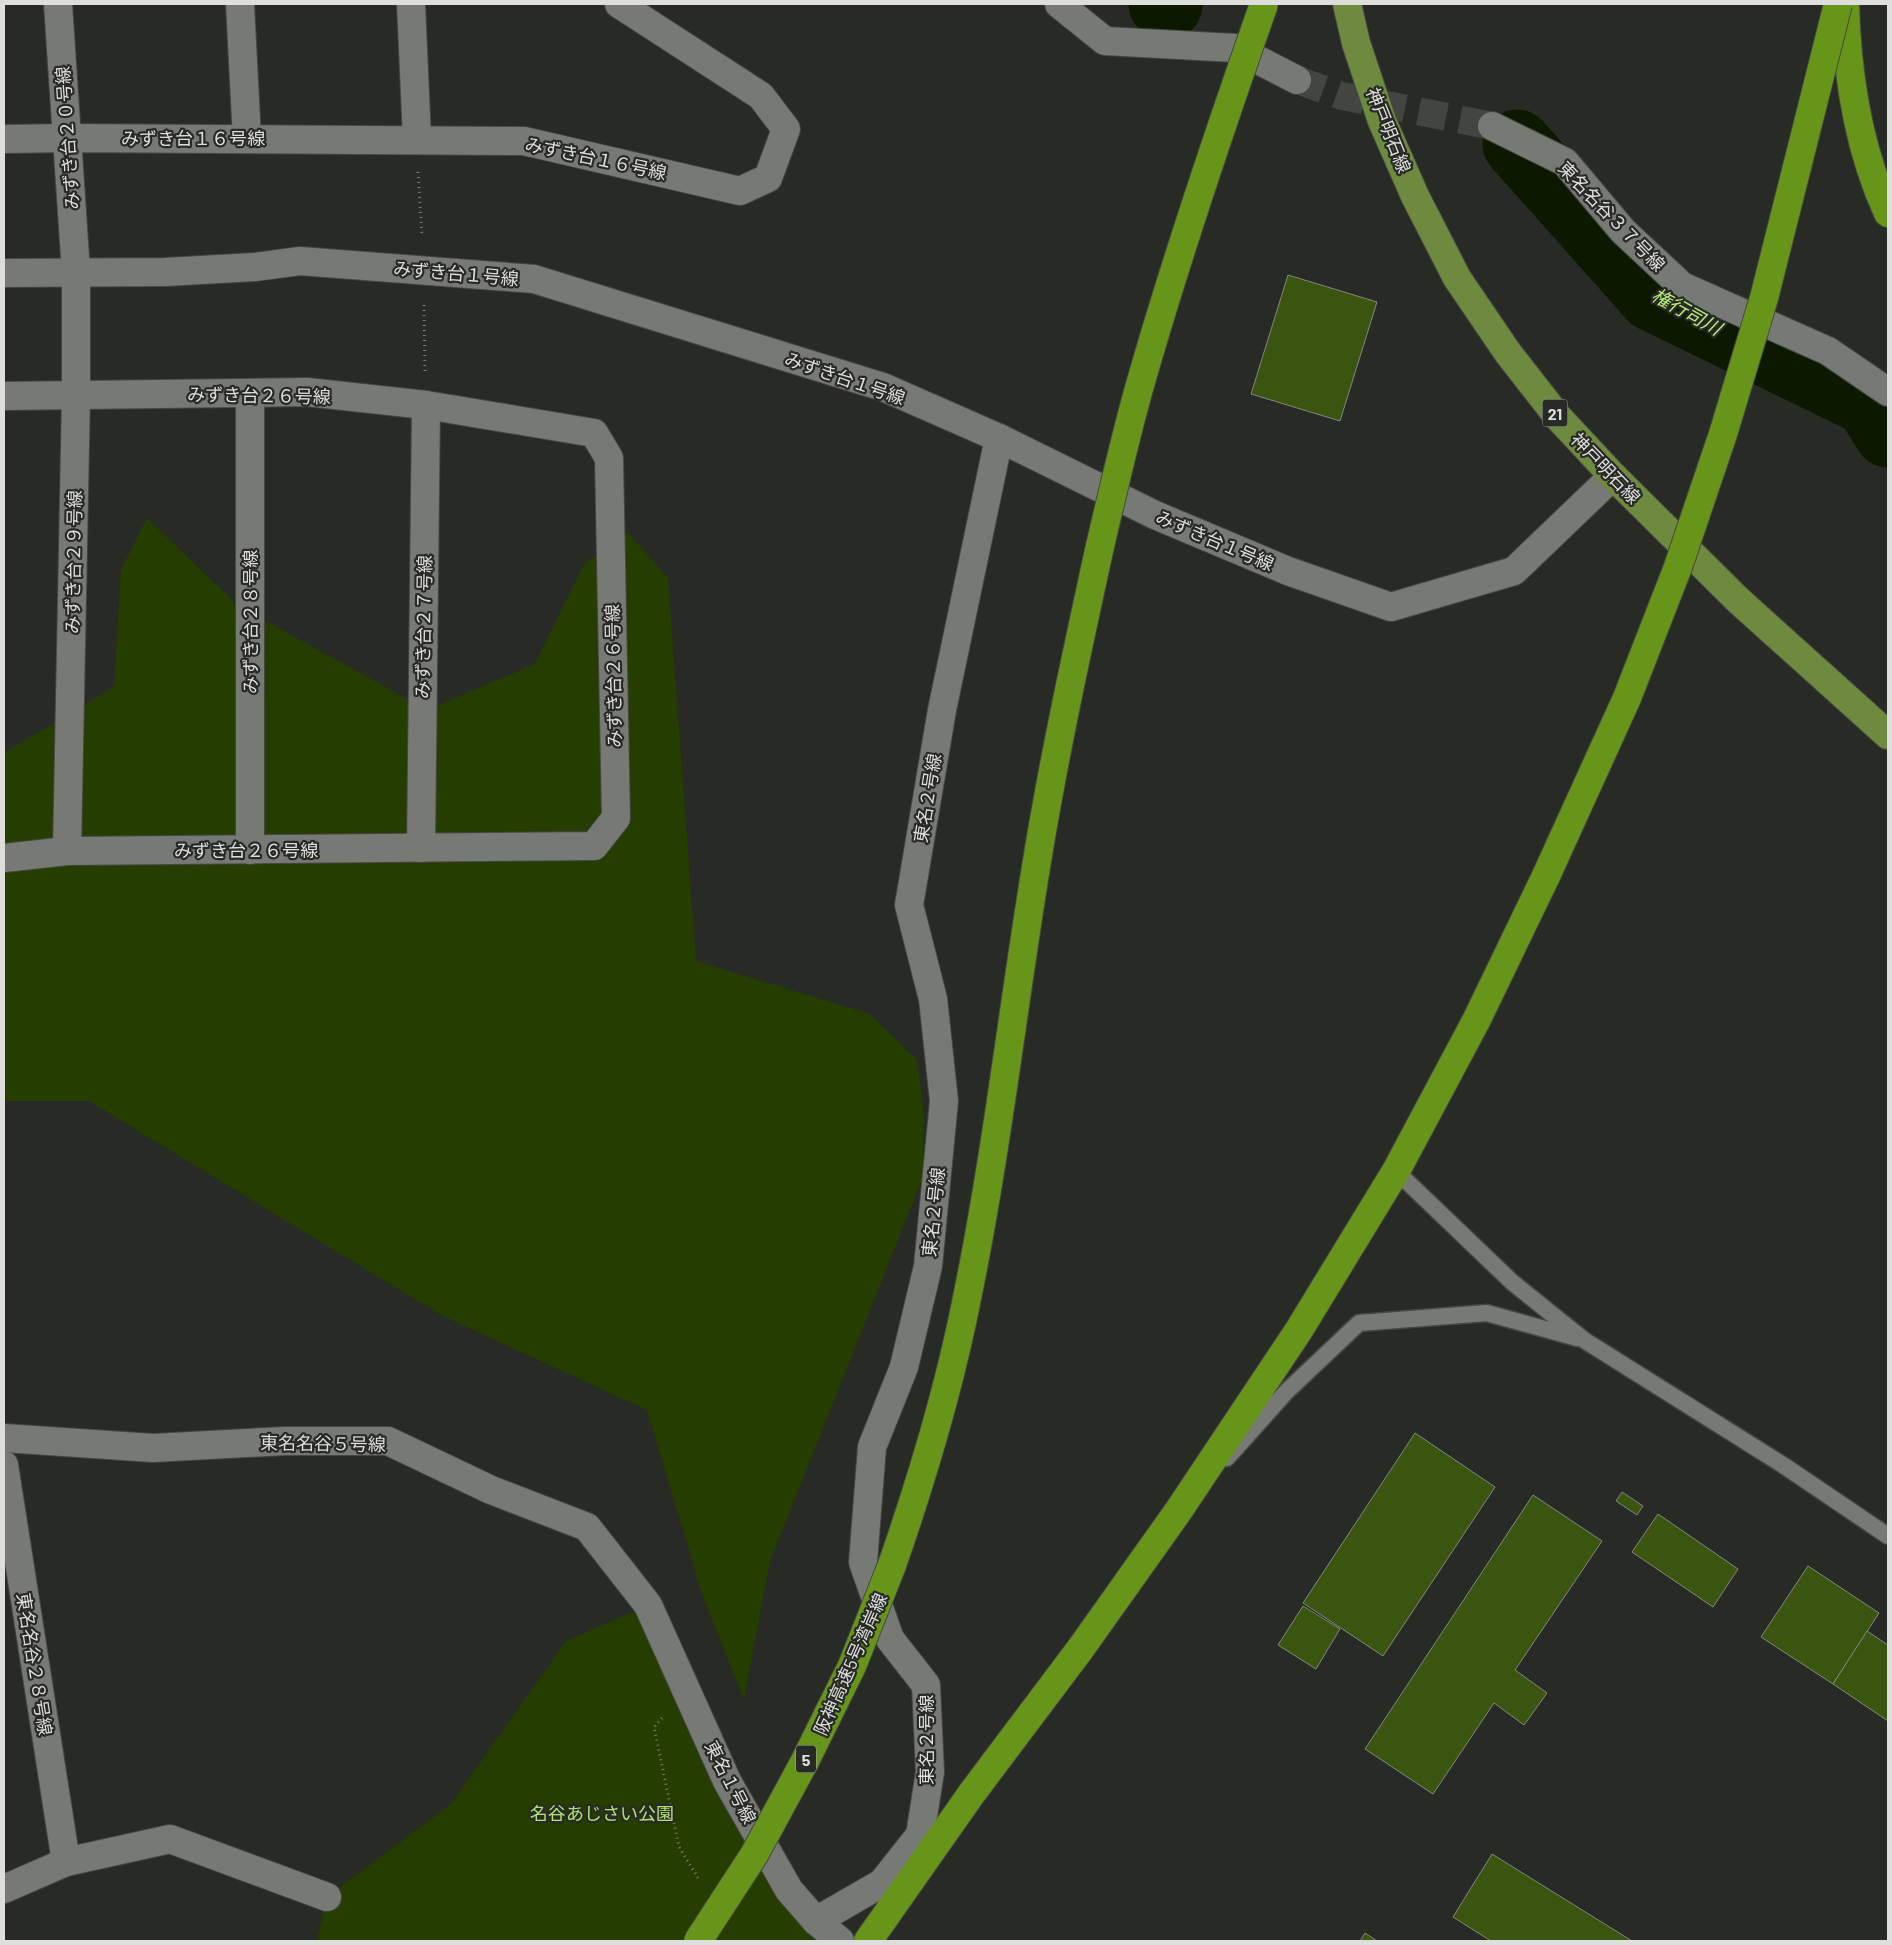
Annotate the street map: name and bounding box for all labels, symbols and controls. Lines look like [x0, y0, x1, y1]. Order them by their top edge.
street label: みずき台２０号線 [51, 65, 83, 211]
street label: 神戸明石線 [1362, 84, 1416, 176]
street label: みずき台１６号線 [121, 127, 265, 149]
street label: みずき台１６号線 [523, 132, 669, 184]
street label: 東名名谷３７号線 [1554, 157, 1670, 275]
street label: みずき台１号線 [392, 257, 520, 289]
water label: 権行司川 [1648, 283, 1728, 340]
street label: みずき台１号線 [782, 347, 908, 409]
street label: みずき台２６号線 [187, 383, 331, 407]
road number: 21 [1542, 399, 1568, 426]
street label: 神戸明石線 [1567, 428, 1645, 508]
street label: みずき台２９号線 [61, 490, 85, 634]
street label: みずき台１号線 [1153, 505, 1277, 575]
street label: みずき台２８号線 [239, 550, 261, 694]
street label: みずき台２７号線 [411, 555, 435, 699]
street label: みずき台２６号線 [601, 604, 625, 748]
street label: 東名２号線 [909, 752, 945, 844]
street label: みずき台２６号線 [174, 839, 318, 861]
street label: 東名２号線 [917, 1166, 949, 1258]
street label: 東名名谷５号線 [260, 1431, 386, 1455]
street label: 阪神高速5号湾岸線 [809, 1590, 891, 1738]
street label: 東名名谷２８号線 [13, 1591, 57, 1737]
street label: 東名２号線 [915, 1695, 937, 1785]
street label: 東名１号線 [701, 1737, 761, 1827]
road number: 5 [796, 1746, 816, 1772]
park label: 名谷あじさい公園 [530, 1802, 674, 1824]

